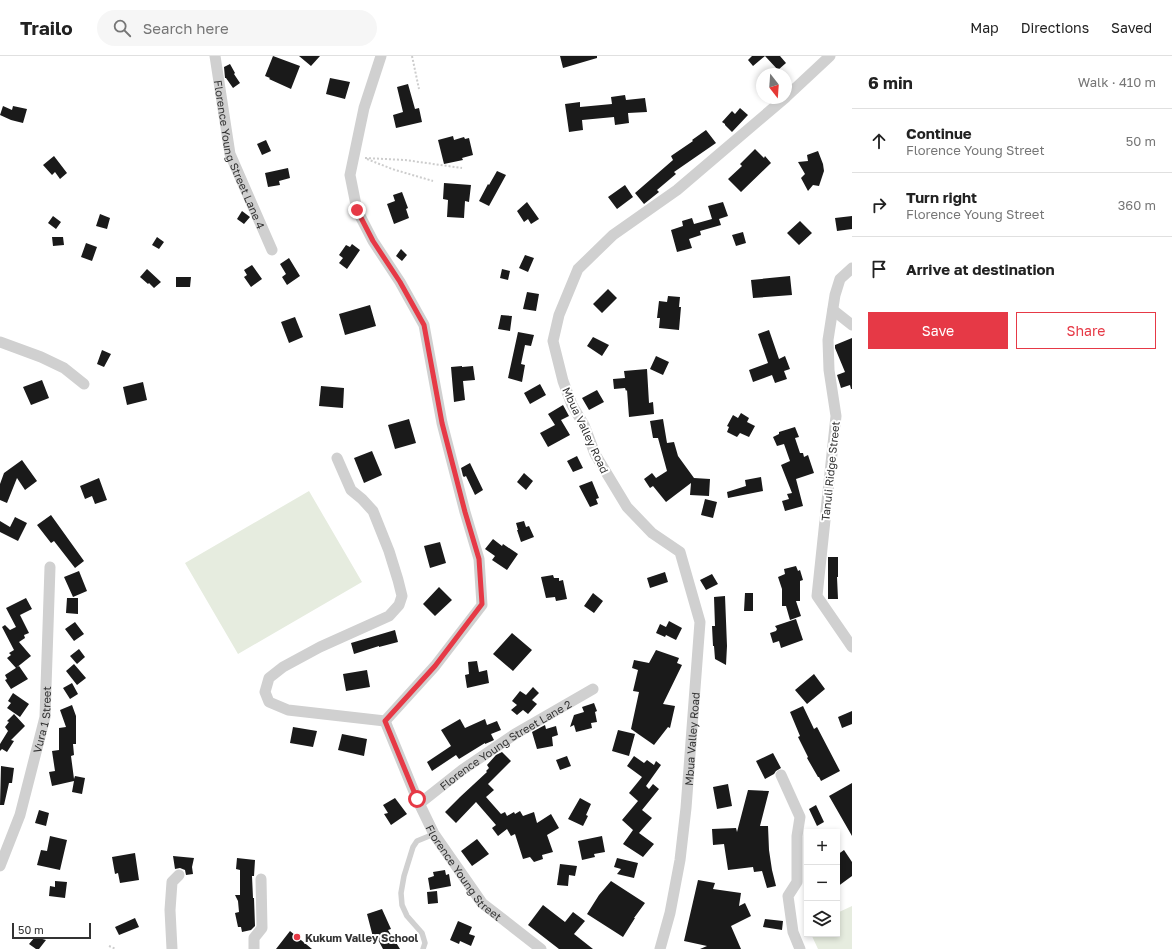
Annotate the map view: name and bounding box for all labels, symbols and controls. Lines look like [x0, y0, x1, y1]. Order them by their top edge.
search box [97, 10, 377, 46]
text: Trailo [20, 16, 73, 39]
icon: search [111, 17, 133, 39]
text: Search here [143, 19, 229, 37]
text: Map [970, 19, 999, 36]
text: Directions [1021, 19, 1089, 36]
text: Saved [1111, 19, 1152, 36]
north arrow [756, 68, 792, 104]
text: 6 min [868, 72, 913, 93]
text: Walk · 410 m [1078, 74, 1156, 90]
street label: Florence Young Street Lane 4 [212, 79, 268, 231]
text: Continue [906, 124, 972, 142]
icon: ahead [868, 130, 890, 152]
text: 50 m [1126, 133, 1156, 149]
text: Florence Young Street [906, 142, 1045, 158]
text: Turn right [906, 188, 977, 206]
icon: right [868, 194, 890, 216]
text: 360 m [1118, 197, 1156, 213]
route end [348, 201, 366, 219]
text: Florence Young Street [906, 206, 1045, 222]
icon: arrive [868, 258, 890, 280]
text: Arrive at destination [906, 260, 1055, 278]
button: Save [868, 312, 1008, 349]
button: Share [1016, 312, 1156, 349]
street label: Mbua Valley Road [560, 385, 612, 475]
street label: Tanuli Ridge Street [818, 420, 842, 522]
street label: Vura 1 Street [30, 686, 53, 754]
street label: Mbua Valley Road [681, 692, 701, 786]
street label: Florence Young Street Lane 2 [437, 697, 573, 792]
route start [408, 790, 426, 808]
street label: Florence Young Street [424, 822, 504, 923]
map controls [804, 829, 840, 937]
button: + [804, 829, 840, 865]
button: − [804, 865, 840, 901]
button: layers [804, 901, 840, 937]
scale bar [12, 921, 91, 940]
text: 50 m [18, 923, 44, 936]
place label: Kukum Valley School [305, 931, 419, 944]
marker: Kukum Valley School [292, 932, 302, 942]

